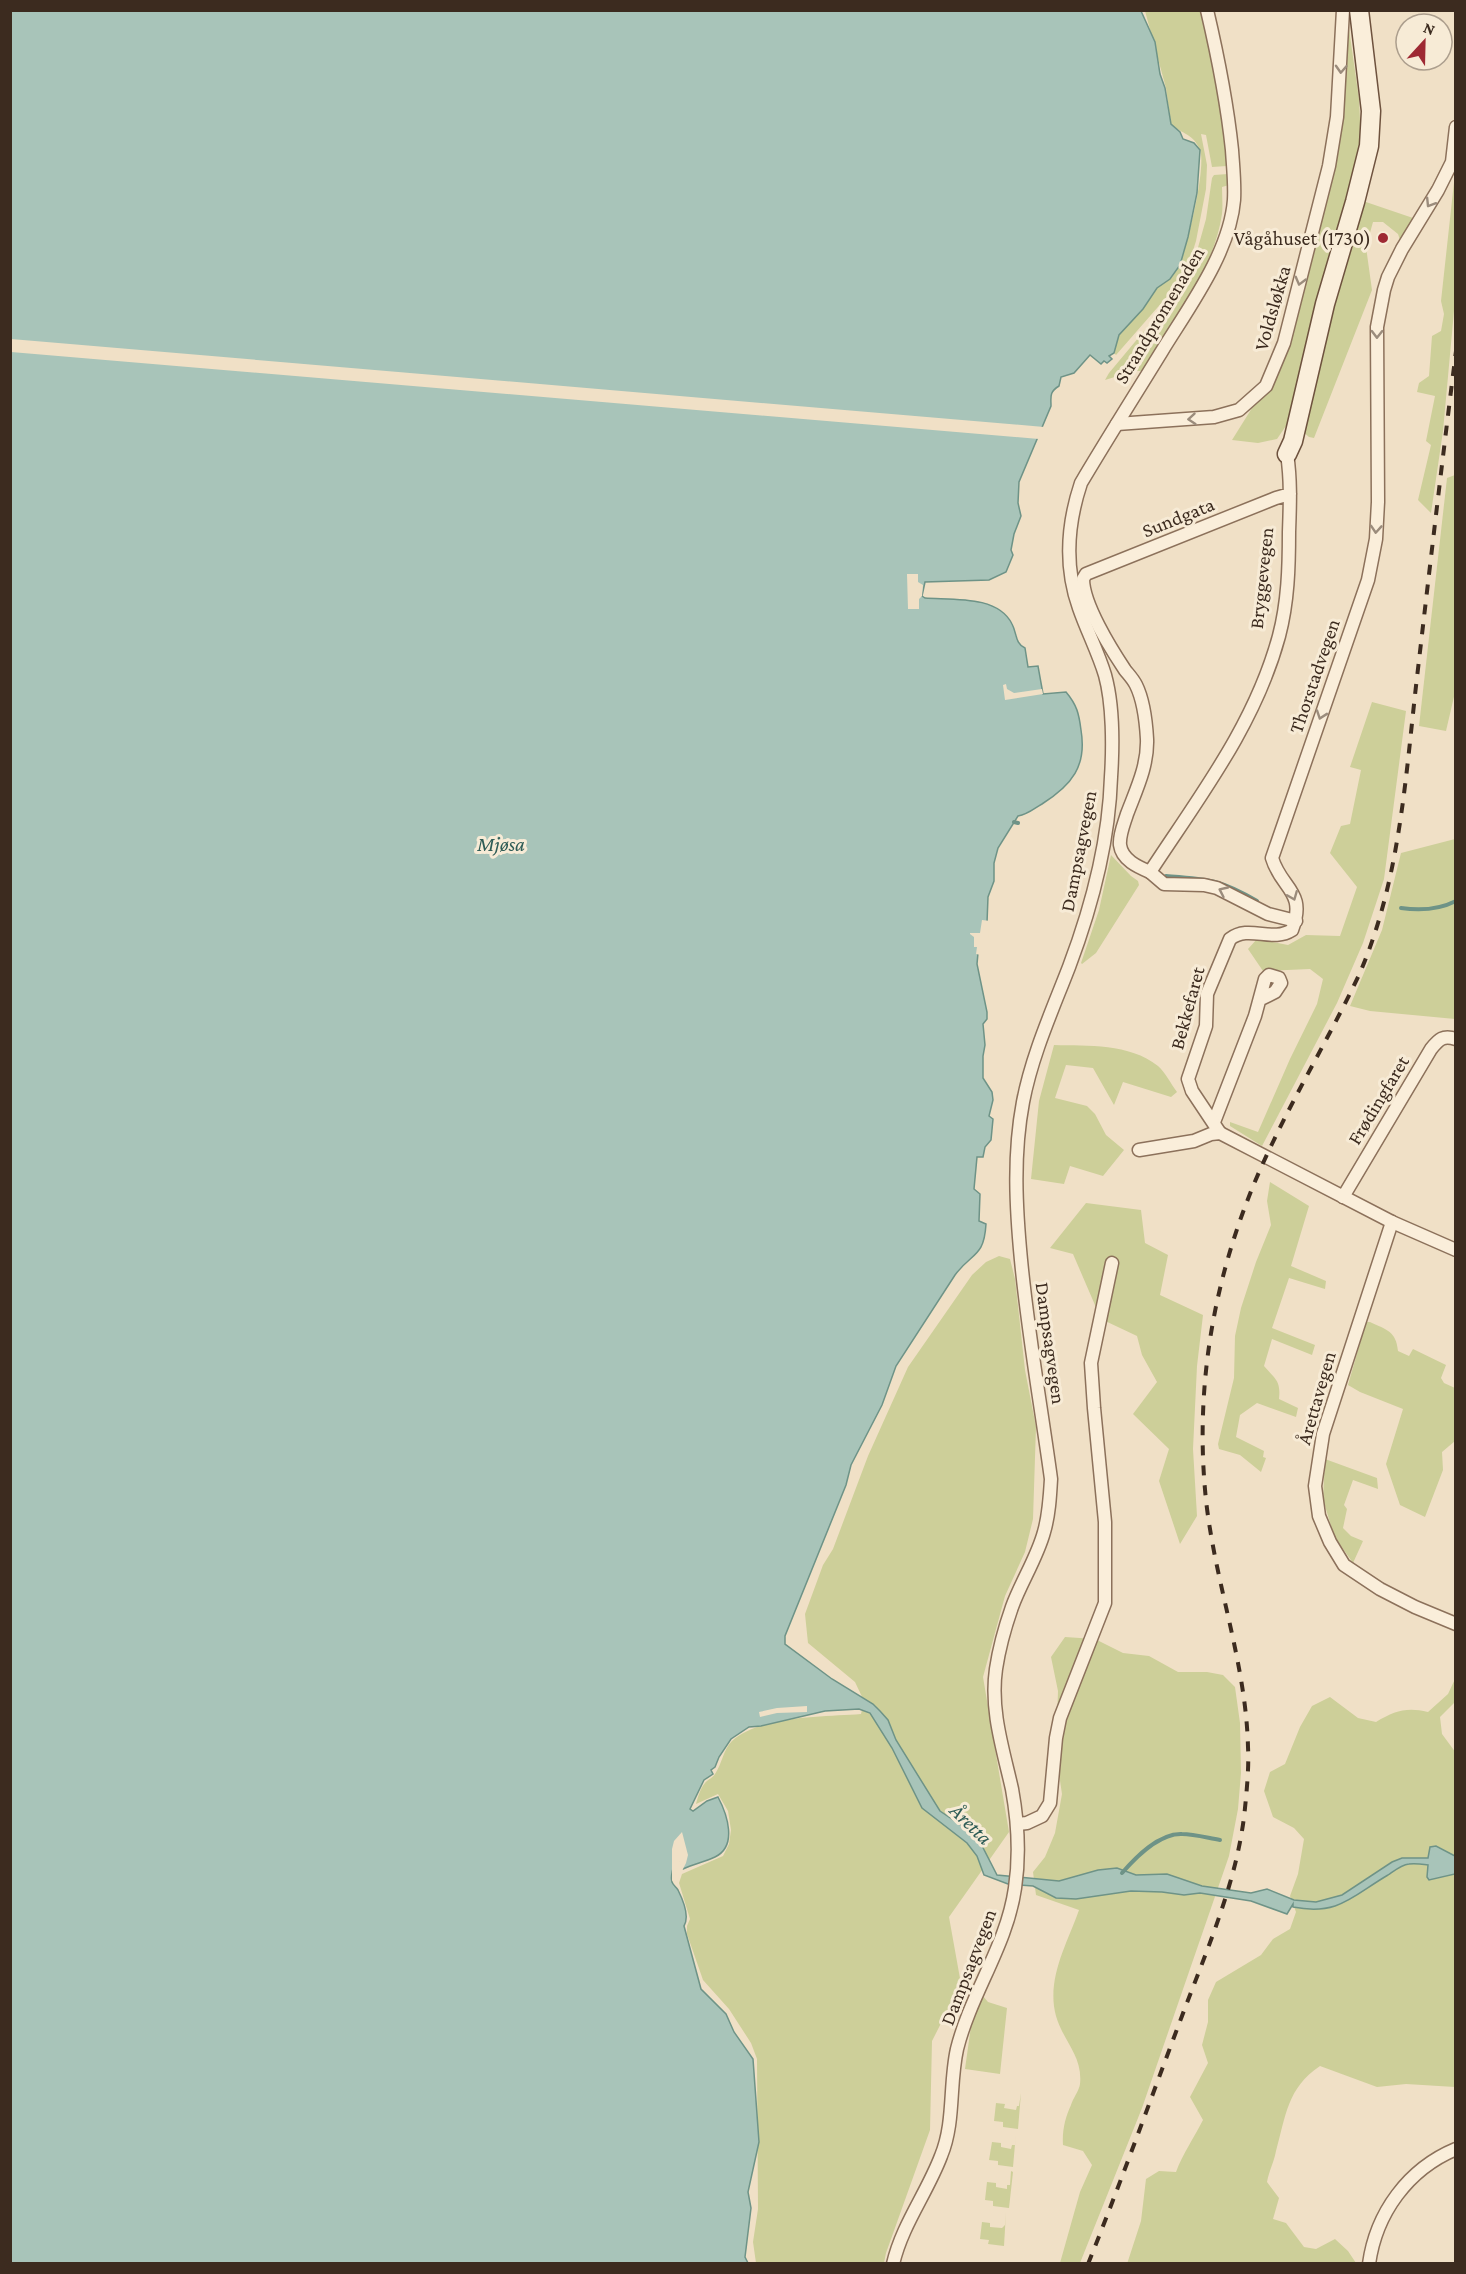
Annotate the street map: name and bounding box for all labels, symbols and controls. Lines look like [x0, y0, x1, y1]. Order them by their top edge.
north arrow [1394, 12, 1454, 72]
text: N [1421, 19, 1438, 39]
one-way arrow [1334, 64, 1347, 73]
one-way arrow [1426, 196, 1437, 207]
place label: Vågåhuset (1730) [1234, 227, 1371, 250]
marker: Vågåhuset (1730) [1376, 231, 1390, 245]
street label: Strandpromenaden [1110, 243, 1209, 388]
street label: Voldsløkka [1249, 263, 1295, 353]
one-way arrow [1295, 275, 1307, 285]
one-way arrow [1371, 330, 1383, 339]
one-way arrow [1188, 412, 1197, 425]
street label: Sundgata [1139, 493, 1218, 542]
one-way arrow [1370, 524, 1383, 533]
street label: Bryggevegen [1245, 526, 1278, 630]
street label: Thorstadvegen [1284, 616, 1345, 736]
one-way arrow [1315, 709, 1328, 720]
street label: Dampsagvegen [1055, 788, 1102, 914]
water label: Mjøsa [476, 832, 525, 856]
one-way arrow [1218, 887, 1229, 899]
one-way arrow [1286, 889, 1298, 900]
street label: Bekkefaret [1165, 964, 1209, 1052]
street label: Frødingfaret [1343, 1051, 1414, 1149]
street label: Dampsagvegen [1031, 1281, 1070, 1406]
street label: Årettavegen [1292, 1349, 1341, 1447]
water label: Åretta [944, 1798, 997, 1850]
street label: Dampsagvegen [936, 1905, 1001, 2029]

